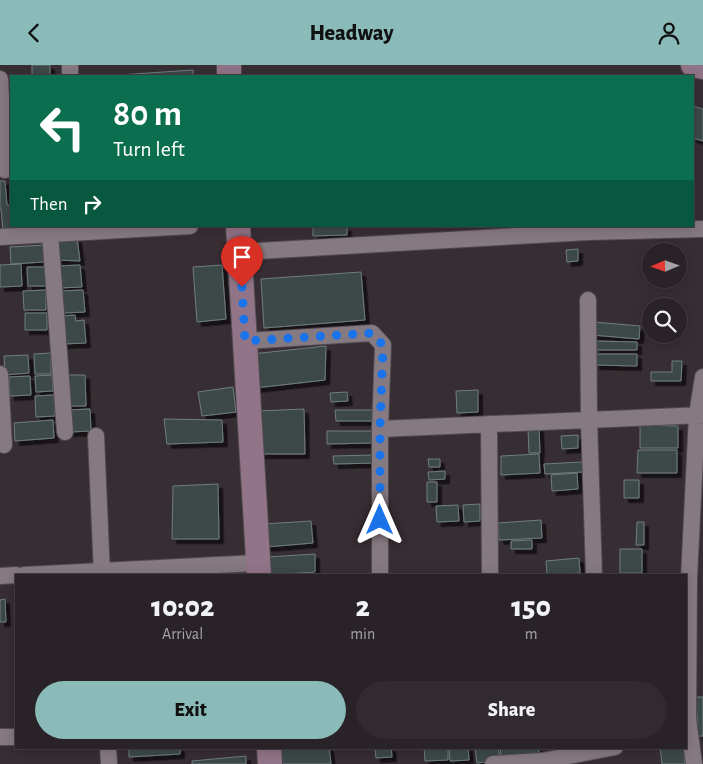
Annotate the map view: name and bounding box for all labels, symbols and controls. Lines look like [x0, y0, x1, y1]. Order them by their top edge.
icon: back [20, 19, 48, 47]
icon: person [655, 19, 683, 47]
text: Headway [309, 22, 394, 44]
icon: left [30, 95, 95, 160]
text: 80 m [113, 97, 182, 132]
text: Turn left [113, 138, 185, 160]
icon: right [78, 190, 106, 218]
text: Then [30, 195, 68, 214]
pin [221, 236, 263, 287]
icon: arrive [228, 243, 256, 271]
north arrow [642, 243, 688, 287]
map controls [642, 243, 687, 343]
button: search [642, 298, 687, 343]
position arrow [353, 493, 405, 545]
text: 10:02 [151, 592, 214, 622]
text: 2 [356, 592, 370, 622]
text: 150 [511, 592, 551, 622]
text: Arrival [162, 626, 203, 642]
text: min [350, 626, 375, 642]
text: m [525, 626, 538, 642]
button: Exit [35, 681, 346, 739]
button: Share [356, 681, 667, 739]

